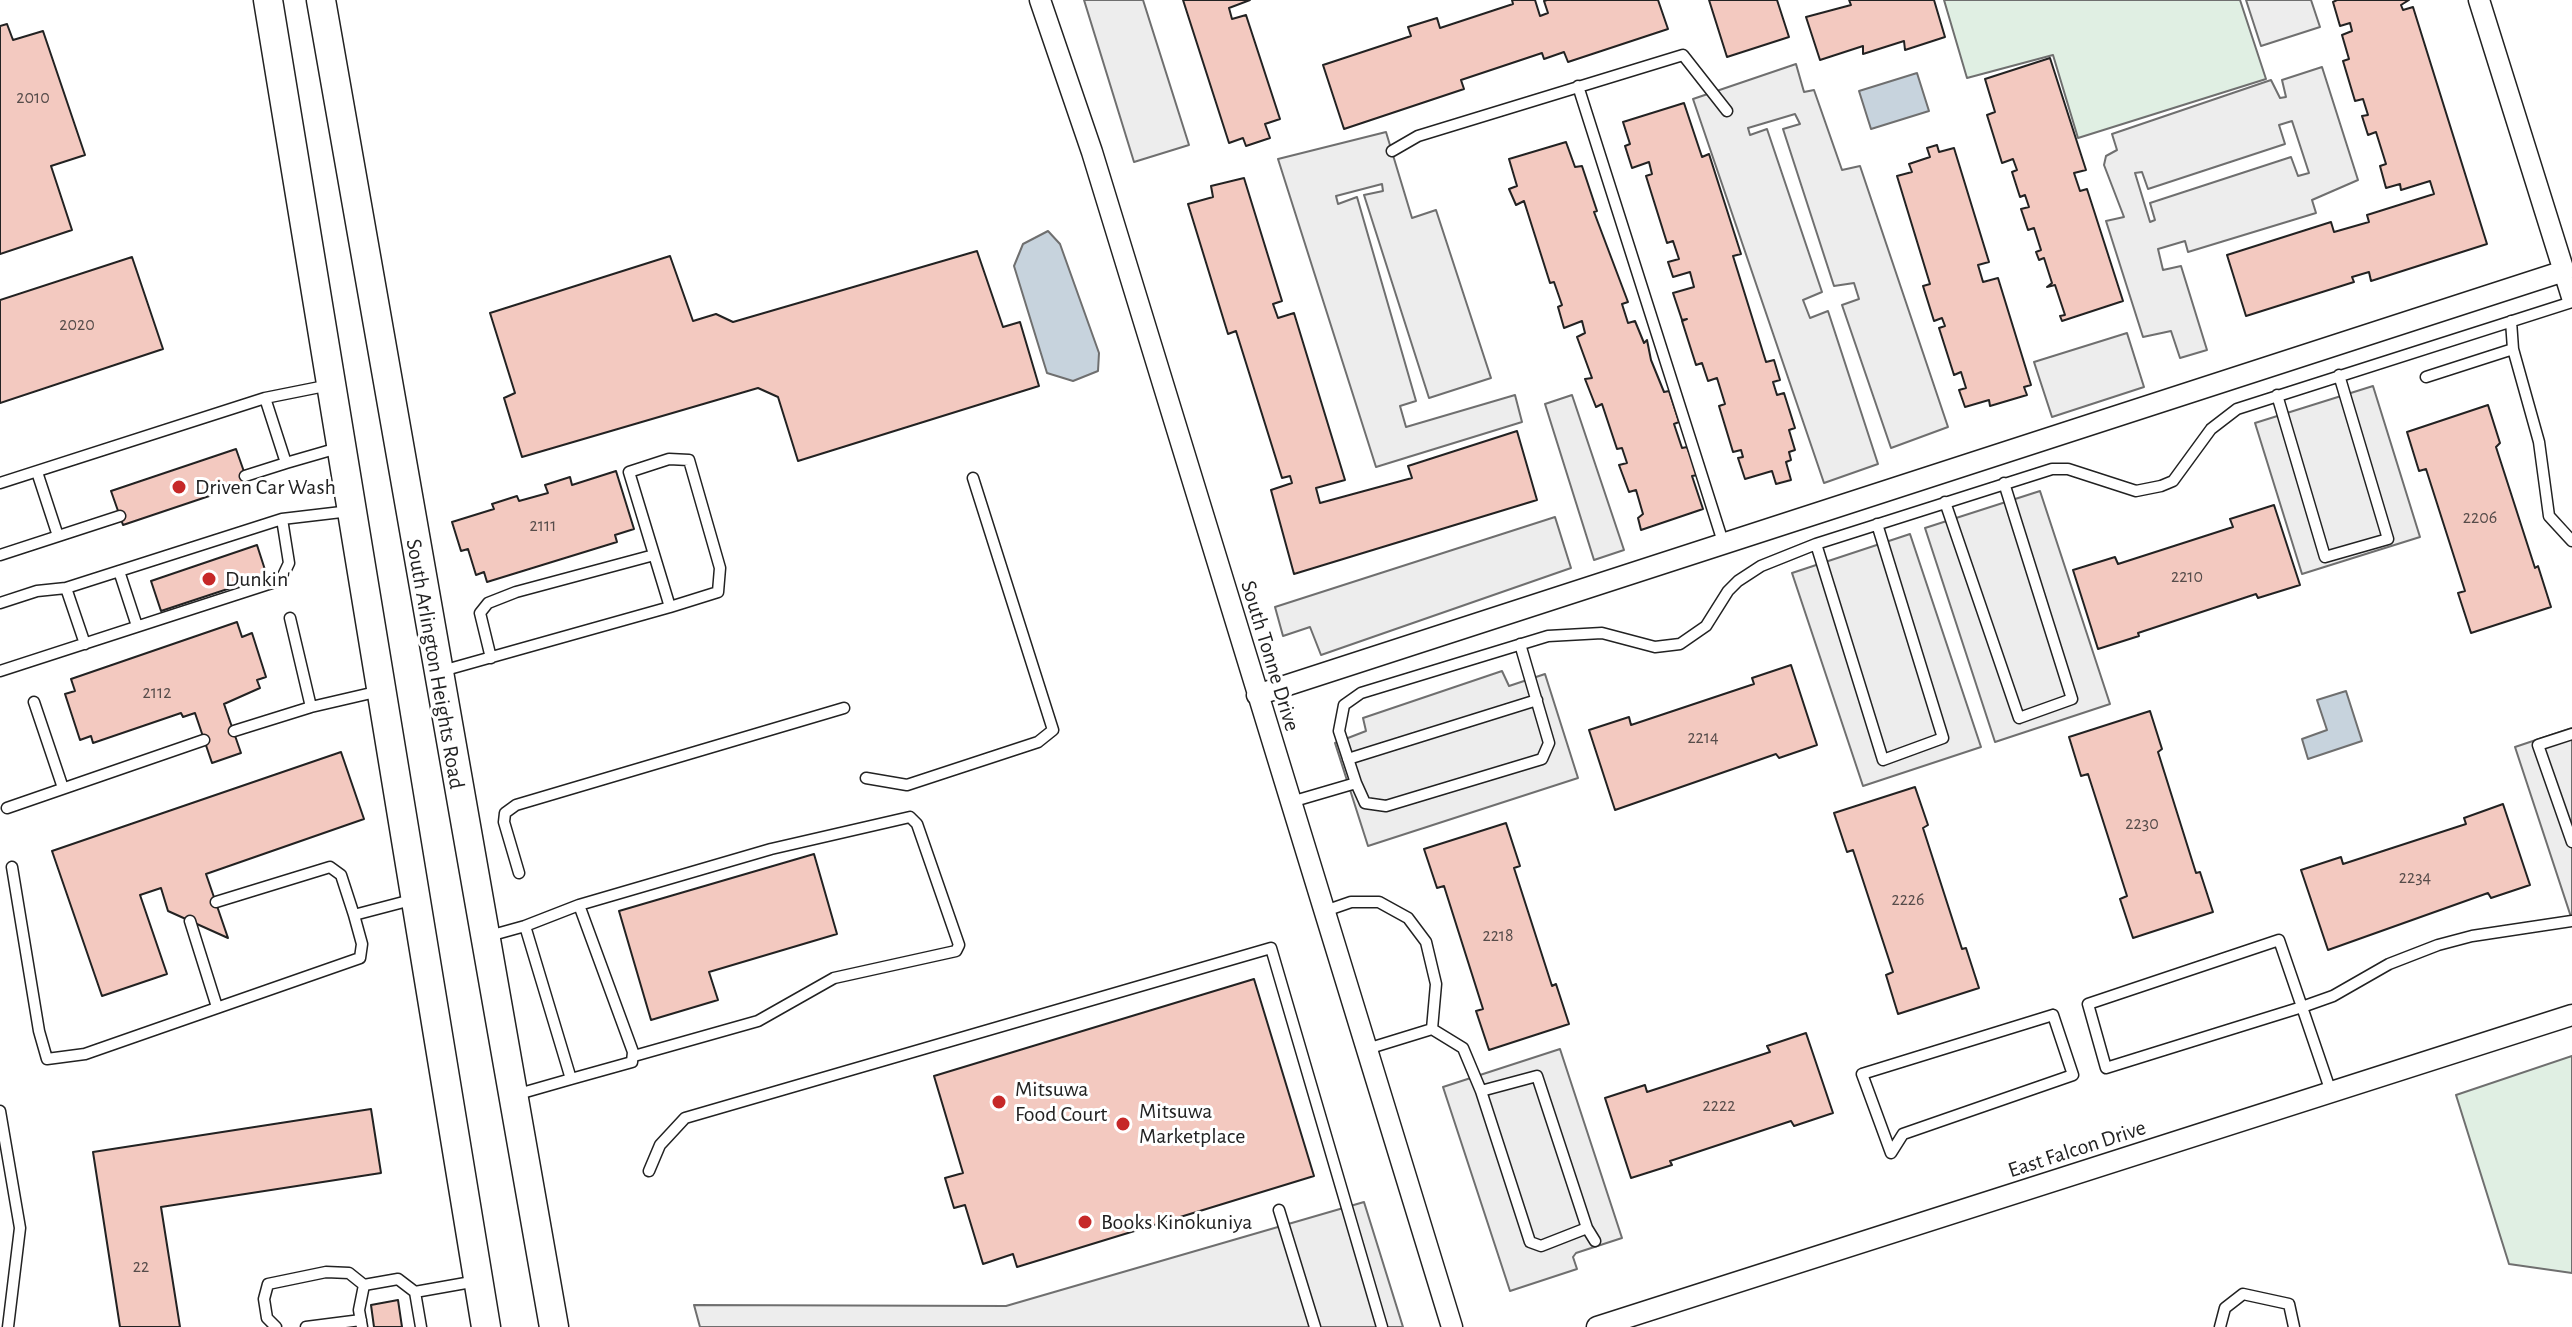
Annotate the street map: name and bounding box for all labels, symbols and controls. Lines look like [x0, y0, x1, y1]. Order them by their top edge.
house number: 2010 [16, 87, 50, 109]
house number: 2020 [59, 314, 95, 336]
place label: Driven Car Wash [195, 474, 336, 500]
marker: Driven Car Wash [170, 478, 188, 496]
house number: 2206 [2463, 507, 2497, 529]
house number: 2111 [530, 515, 556, 537]
street label: South Arlington Heights Road [400, 537, 470, 791]
place label: Dunkin' [225, 566, 291, 592]
house number: 2210 [2171, 566, 2203, 588]
marker: Dunkin' [200, 570, 218, 588]
street label: South Tonne Drive [1235, 578, 1305, 734]
house number: 2112 [143, 682, 171, 704]
house number: 2214 [1687, 727, 1719, 749]
house number: 2230 [2125, 813, 2159, 835]
house number: 2234 [2399, 867, 2431, 889]
house number: 2226 [1891, 889, 1925, 911]
house number: 2218 [1482, 925, 1514, 947]
place label: Mitsuwa Food Court [1015, 1076, 1107, 1128]
marker: Mitsuwa Food Court [990, 1093, 1008, 1111]
house number: 2222 [1703, 1095, 1735, 1117]
place label: Mitsuwa Marketplace [1139, 1098, 1245, 1150]
street label: East Falcon Drive [2005, 1114, 2149, 1184]
marker: Mitsuwa Marketplace [1114, 1115, 1132, 1133]
place label: Books Kinokuniya [1101, 1209, 1252, 1235]
marker: Books Kinokuniya [1076, 1213, 1094, 1231]
house number: 22 [133, 1256, 149, 1278]

